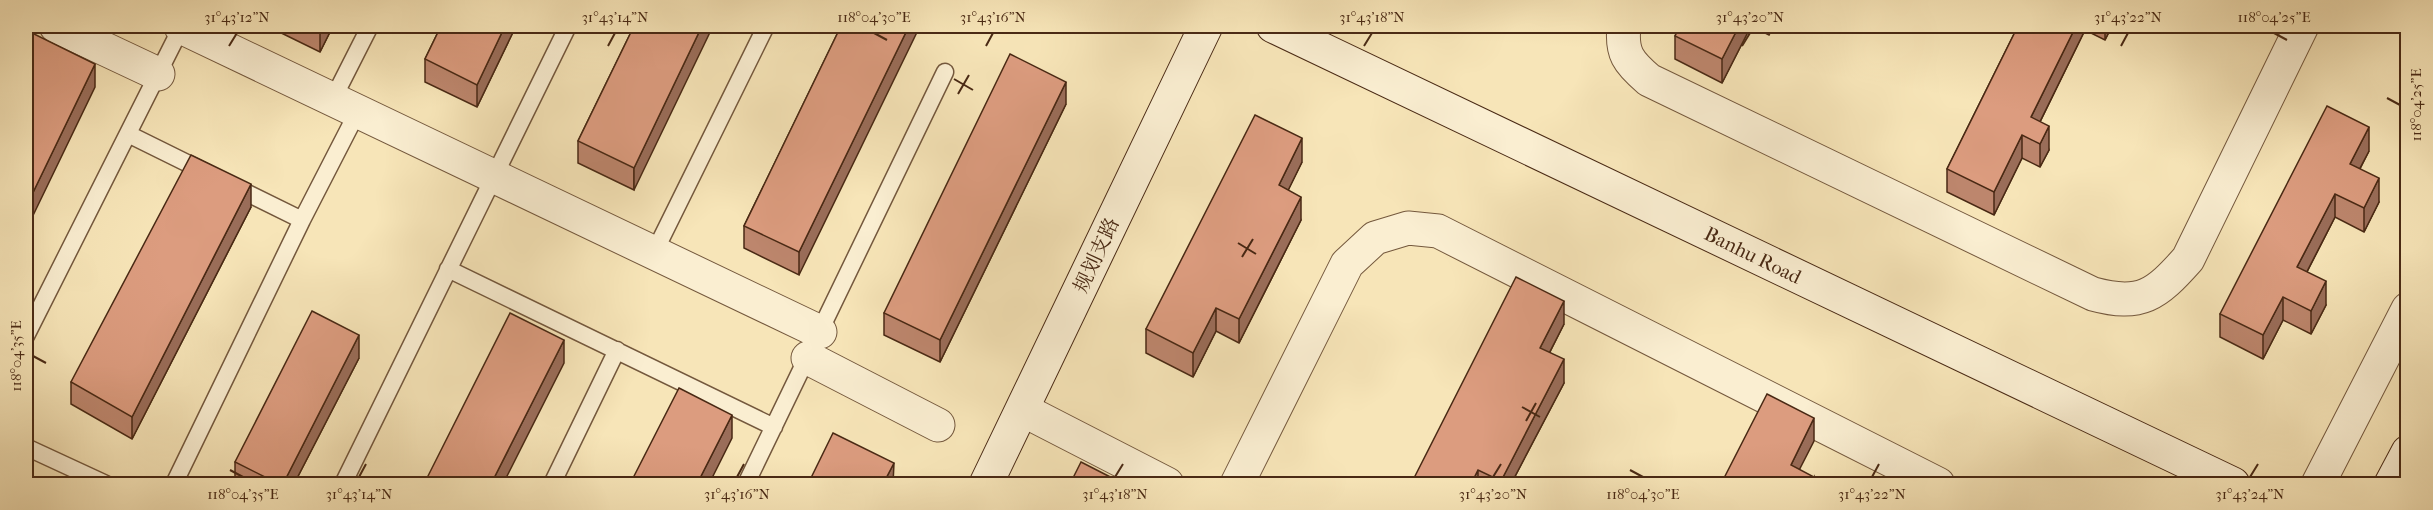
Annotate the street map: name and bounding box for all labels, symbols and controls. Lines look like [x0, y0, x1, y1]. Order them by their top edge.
text: 31°43'12"N [204, 8, 270, 26]
text: 31°43'14"N [582, 8, 649, 26]
text: 118°04'30"E [837, 8, 911, 26]
text: 31°43'16"N [960, 8, 1027, 26]
text: 31°43'18"N [1339, 8, 1405, 26]
text: 31°43'20"N [1716, 8, 1785, 26]
text: 31°43'22"N [2094, 8, 2163, 26]
text: 118°04'25"E [2237, 8, 2311, 26]
text: 118°04'25"E [2407, 68, 2425, 142]
street label: 规划支路 [1069, 214, 1124, 296]
street label: Banhu Road [1701, 222, 1806, 289]
text: 118°04'35"E [7, 320, 25, 392]
text: 118°04'35"E [207, 485, 279, 503]
text: 31°43'14"N [326, 485, 393, 503]
text: 31°43'16"N [704, 485, 771, 503]
text: 31°43'18"N [1082, 485, 1148, 503]
text: 31°43'20"N [1459, 485, 1528, 503]
text: 118°04'30"E [1606, 485, 1680, 503]
text: 31°43'22"N [1838, 485, 1907, 503]
text: 31°43'24"N [2216, 485, 2285, 503]

